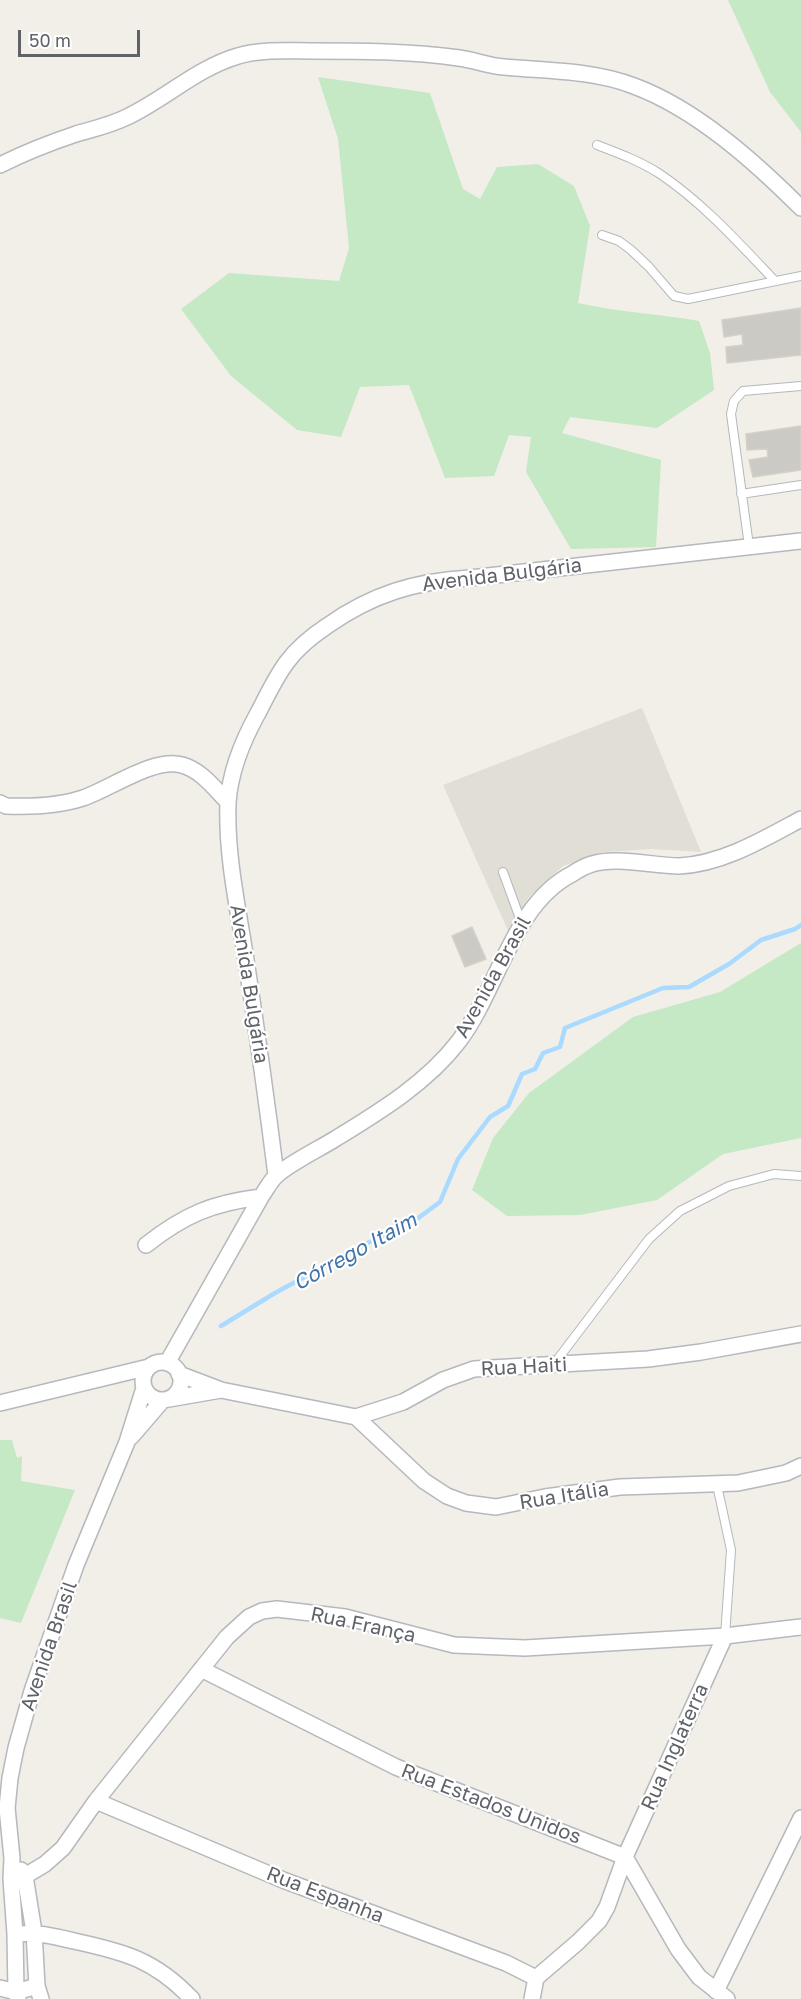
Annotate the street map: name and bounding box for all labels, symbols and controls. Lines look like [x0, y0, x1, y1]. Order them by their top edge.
scale bar [21, 18, 142, 56]
text: 50 m [29, 29, 71, 51]
street label: Avenida Bulgária [421, 553, 583, 597]
street label: Avenida Bulgária [225, 903, 273, 1065]
street label: Avenida Brasil [450, 912, 536, 1042]
water label: Córrego Itaim [289, 1208, 421, 1296]
street label: Rua Haiti [480, 1353, 568, 1381]
street label: Rua Itália [518, 1477, 610, 1515]
street label: Avenida Brasil [16, 1578, 82, 1714]
street label: Rua França [308, 1602, 418, 1648]
street label: Rua Inglaterra [636, 1680, 714, 1814]
street label: Rua Estados Unidos [398, 1759, 584, 1849]
street label: Rua Espanha [263, 1862, 387, 1928]

